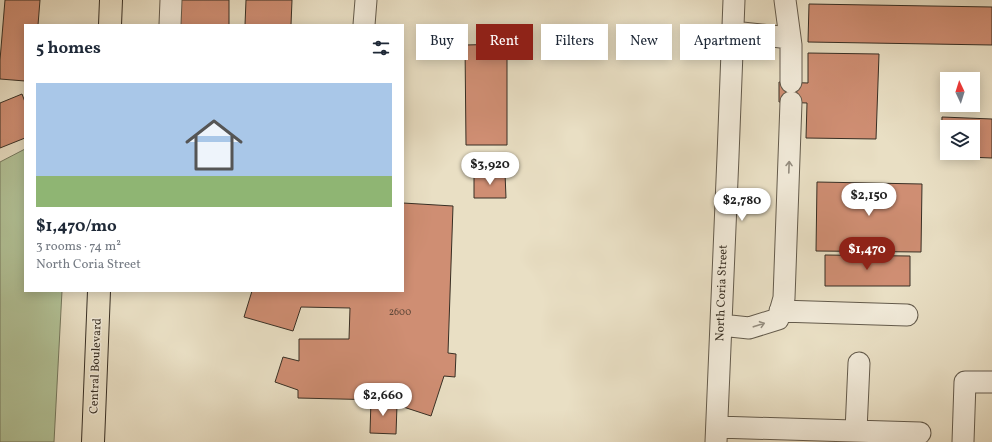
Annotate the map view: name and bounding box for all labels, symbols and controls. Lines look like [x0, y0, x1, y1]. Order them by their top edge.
chip: Buy [416, 24, 468, 60]
chip: Rent [476, 24, 533, 60]
chip: Filters [541, 24, 608, 60]
chip: New [616, 24, 672, 60]
chip: Apartment [680, 24, 775, 60]
text: 5 homes [36, 37, 101, 60]
icon: filters [370, 37, 392, 59]
north arrow [940, 72, 980, 112]
map controls [940, 72, 980, 160]
icon: home [178, 109, 250, 181]
button: layers [940, 120, 980, 160]
pin: $3,920 [457, 152, 523, 186]
text: $3,920 [470, 156, 510, 174]
one-way arrow [785, 161, 792, 174]
pin: $2,150 [836, 183, 902, 217]
text: $2,150 [850, 187, 888, 205]
pin: $2,780 [709, 188, 775, 222]
text: $2,780 [723, 192, 761, 210]
text: $1,470/mo [36, 215, 117, 238]
pin: $1,470 [834, 237, 900, 271]
text: 3 rooms · 74 m² [36, 238, 121, 256]
text: $1,470 [848, 241, 886, 259]
street label: North Coria Street [712, 244, 732, 342]
text: North Coria Street [36, 256, 141, 274]
house number: 2600 [389, 305, 411, 319]
street label: Central Boulevard [86, 318, 106, 414]
one-way arrow [753, 321, 766, 328]
pin: $2,660 [350, 383, 416, 417]
text: $2,660 [363, 387, 403, 405]

